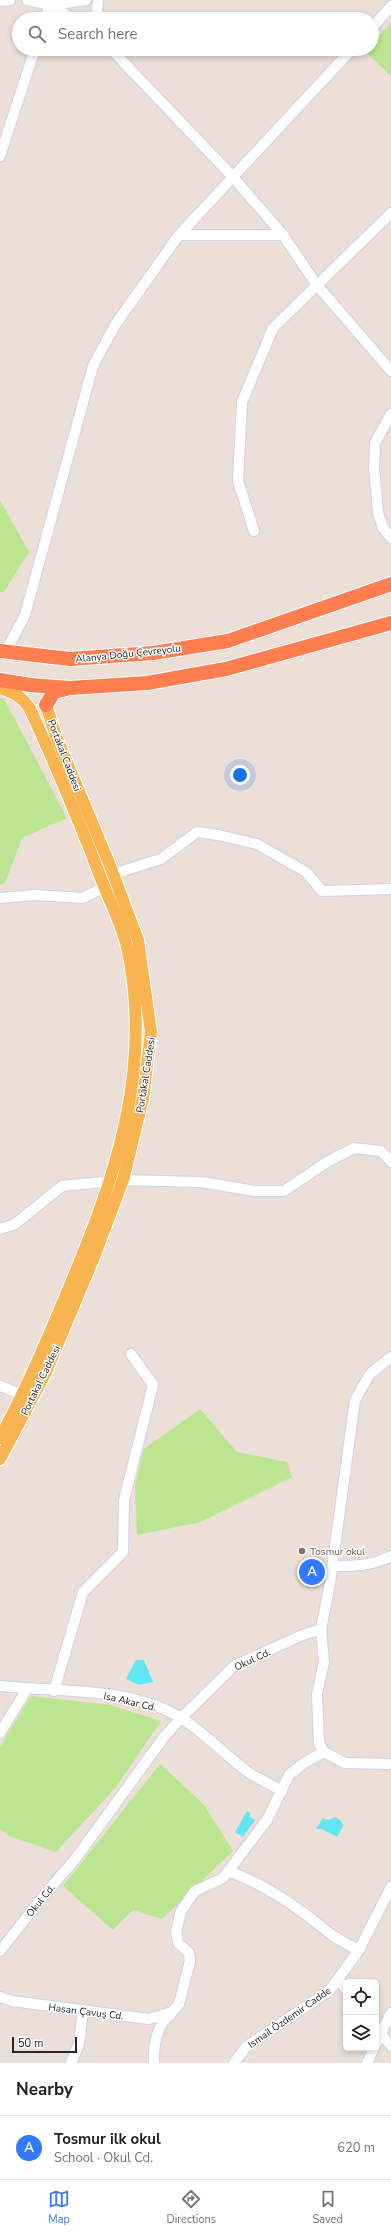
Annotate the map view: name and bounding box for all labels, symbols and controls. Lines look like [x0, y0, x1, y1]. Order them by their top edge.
search box [12, 12, 379, 56]
icon: search [26, 23, 48, 45]
text: Search here [58, 24, 138, 44]
street label: Alanya Doğu Çevreyolu [75, 641, 181, 666]
street label: Portakal Caddesi [44, 717, 84, 793]
your location [230, 765, 250, 785]
street label: Portakal Caddesi [133, 1036, 159, 1114]
street label: Portakal Caddesi [18, 1343, 64, 1418]
place label: Tosmur okul [310, 1545, 365, 1559]
marker: Tosmur okul [297, 1546, 307, 1556]
pin: A [299, 1557, 325, 1587]
street label: Okul Cd. [232, 1645, 273, 1674]
street label: Isa Akar Cd. [102, 1689, 157, 1715]
street label: Okul Cd. [23, 1881, 58, 1920]
map controls [343, 1979, 379, 2051]
button: locate [343, 1979, 379, 2015]
street label: Ismail Ôzdemir Cadde [245, 1984, 334, 2052]
street label: Hasan Çavuş Cd. [47, 2000, 124, 2024]
button: layers [343, 2015, 379, 2051]
scale bar [12, 2035, 77, 2054]
text: 50 m [18, 2036, 43, 2051]
text: Nearby [16, 2078, 73, 2101]
text: Tosmur ilk okul [54, 2129, 161, 2149]
text: A [24, 2139, 34, 2157]
text: 620 m [337, 2139, 375, 2157]
text: School · Okul Cd. [54, 2149, 153, 2167]
tab: Map [48, 2188, 70, 2227]
tab: Directions [166, 2188, 216, 2227]
tab: Saved [312, 2188, 343, 2227]

